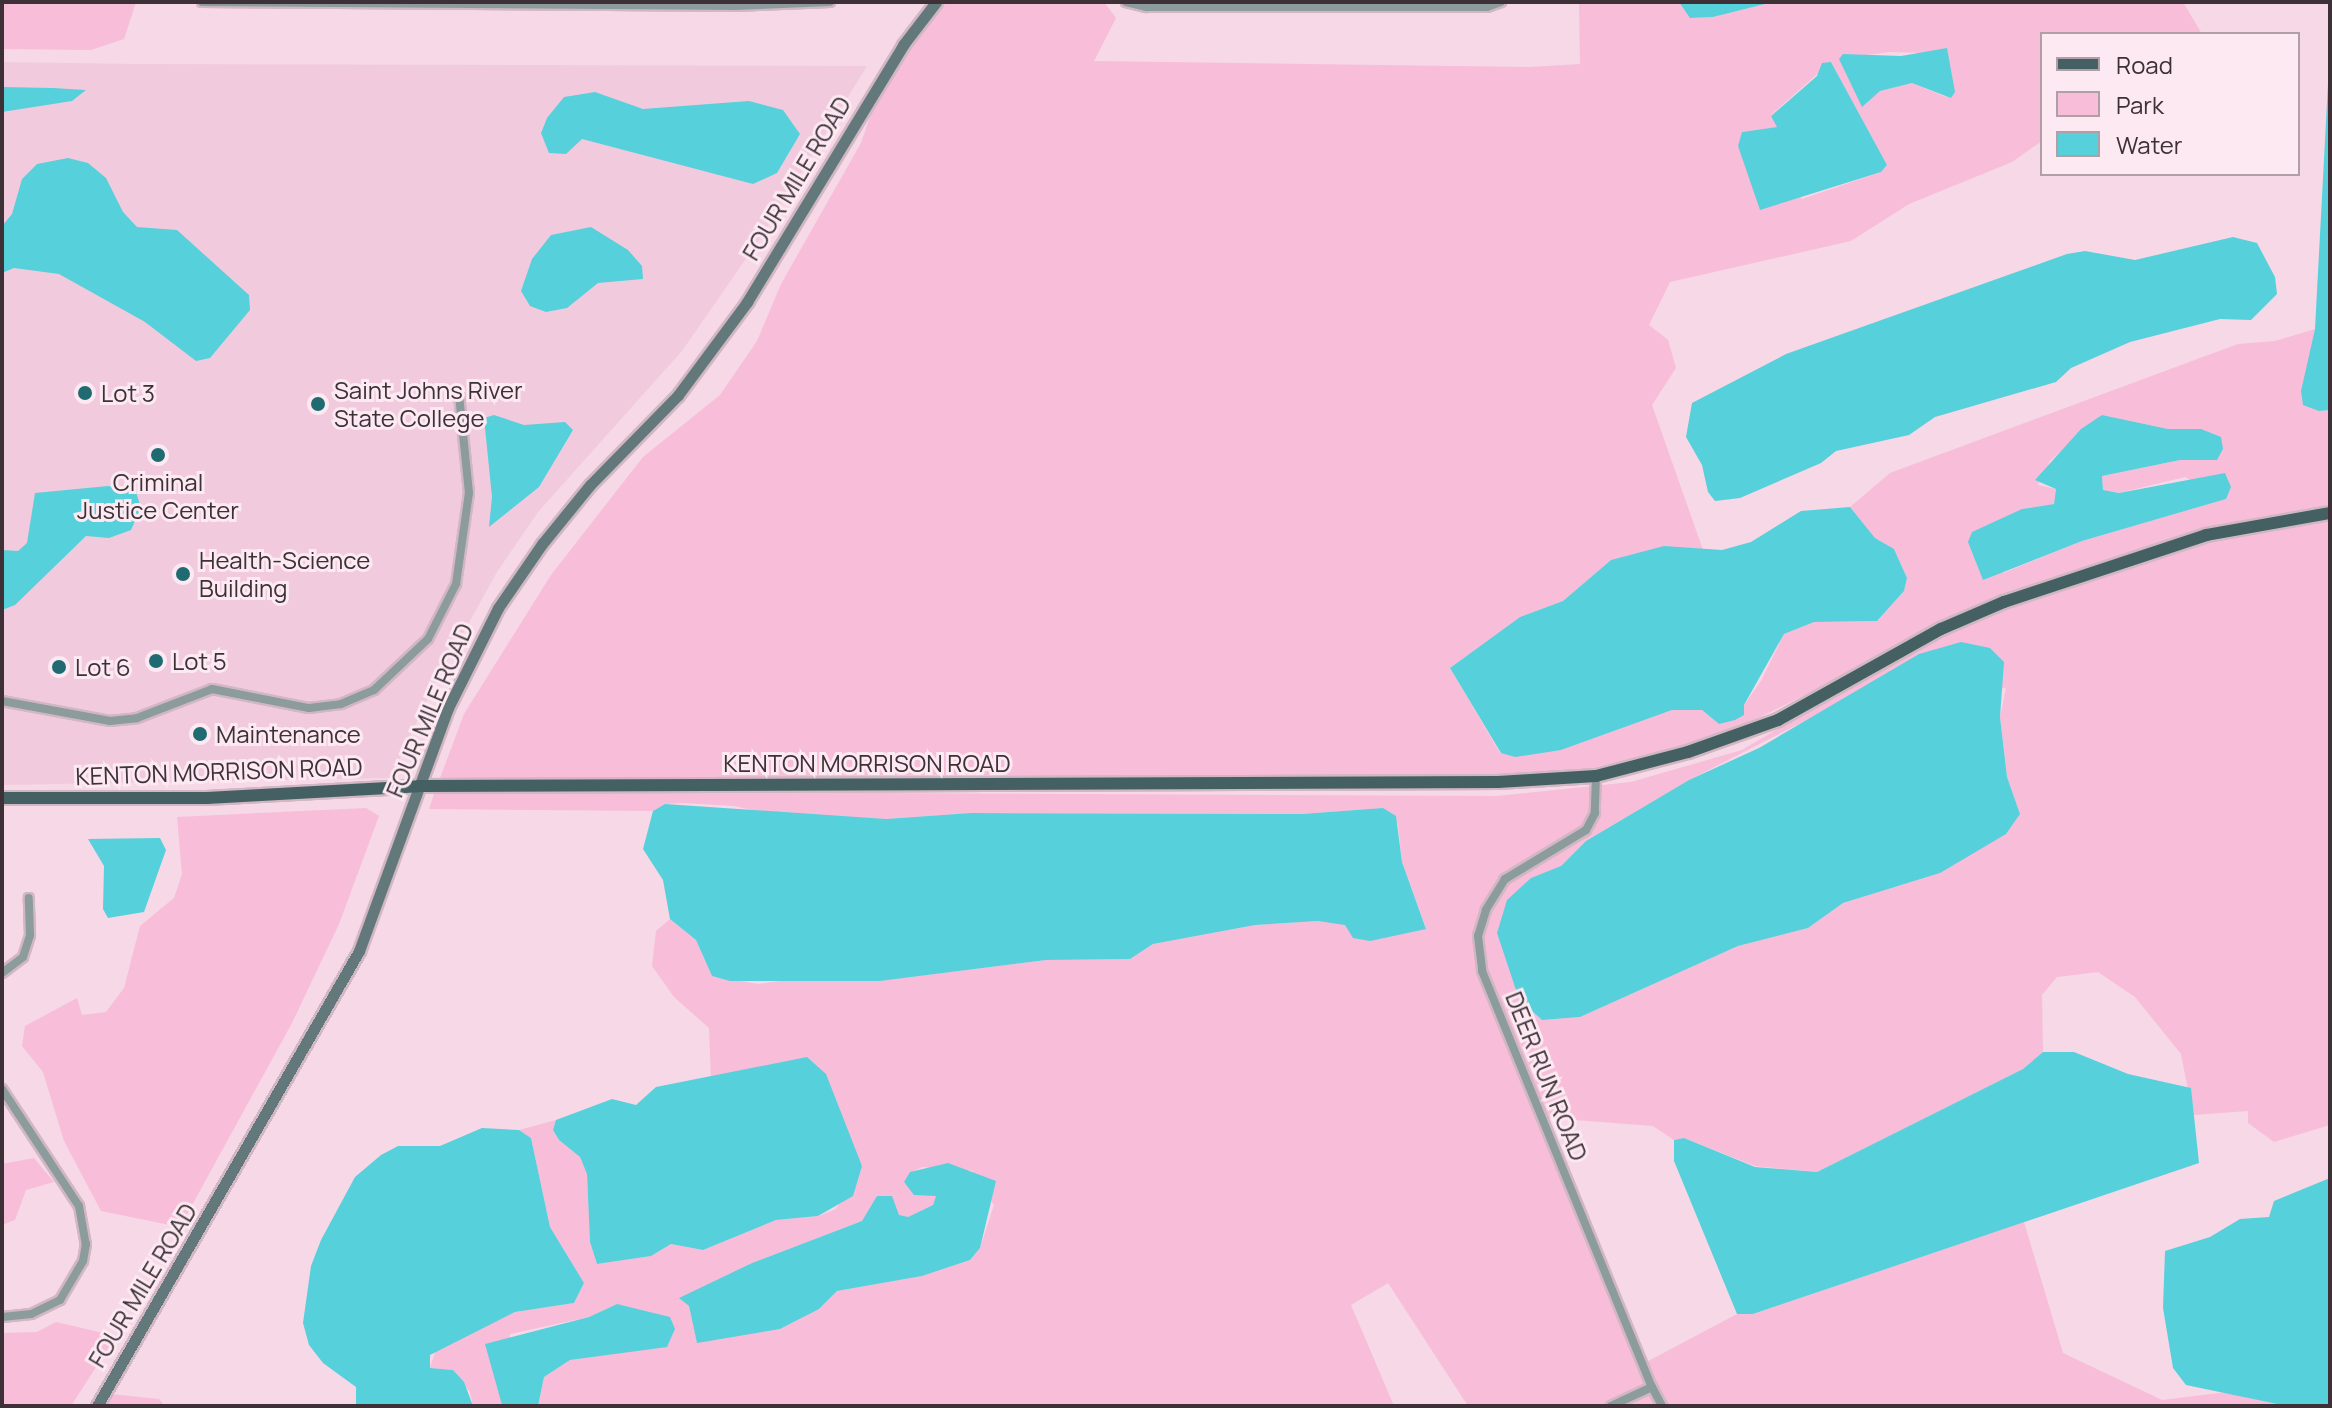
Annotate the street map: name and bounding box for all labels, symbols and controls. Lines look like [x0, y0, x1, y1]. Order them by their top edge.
legend [2040, 32, 2300, 176]
text: Road [2116, 48, 2173, 81]
text: Park [2116, 88, 2164, 121]
street label: FOUR MILE ROAD [736, 91, 856, 265]
text: Water [2116, 128, 2183, 161]
place label: Saint Johns River State College [334, 376, 523, 432]
place label: Lot 3 [101, 379, 155, 407]
marker: Lot 3 [76, 384, 94, 402]
marker: Saint Johns River State College [309, 395, 327, 413]
marker: Criminal Justice Center [149, 446, 167, 464]
place label: Criminal Justice Center [77, 468, 239, 524]
place label: Health-Science Building [199, 546, 370, 602]
marker: Health-Science Building [174, 565, 192, 583]
street label: FOUR MILE ROAD [379, 619, 479, 801]
place label: Lot 5 [172, 647, 227, 675]
marker: Lot 5 [147, 652, 165, 670]
place label: Lot 6 [75, 653, 131, 681]
marker: Lot 6 [50, 658, 68, 676]
place label: Maintenance [216, 720, 361, 748]
marker: Maintenance [191, 725, 209, 743]
street label: KENTON MORRISON ROAD [723, 749, 1011, 777]
street label: KENTON MORRISON ROAD [75, 752, 363, 790]
street label: DEER RUN ROAD [1500, 987, 1594, 1165]
street label: FOUR MILE ROAD [82, 1198, 202, 1372]

